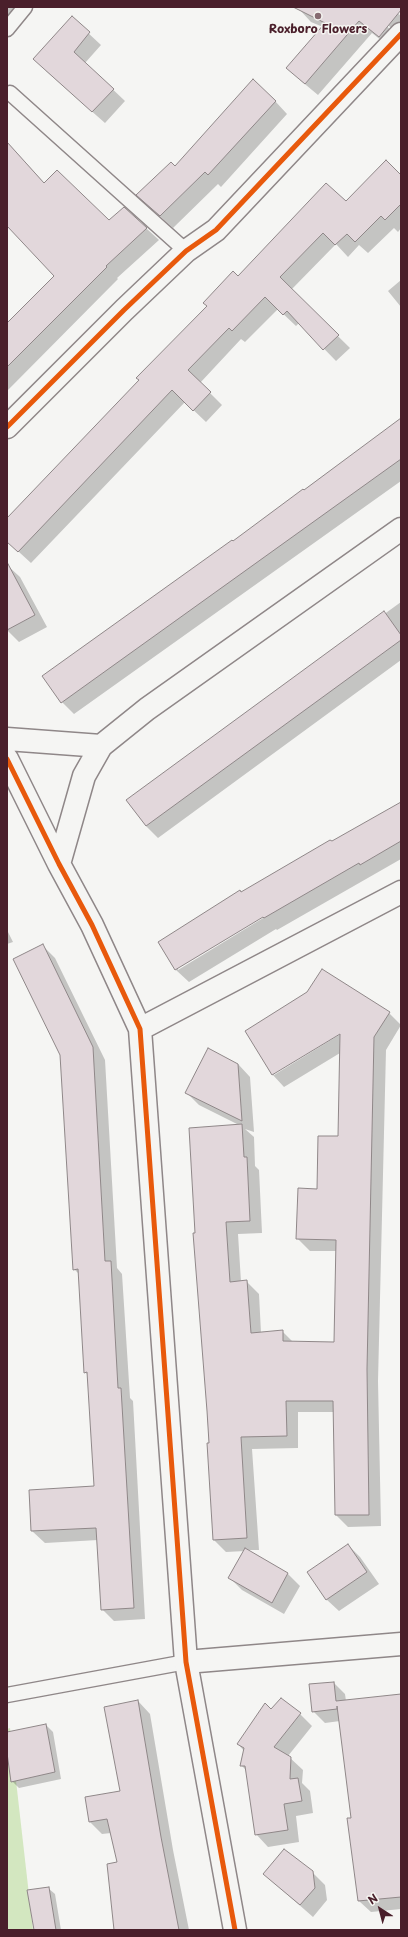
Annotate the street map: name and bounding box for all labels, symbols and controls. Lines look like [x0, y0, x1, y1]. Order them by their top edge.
marker: Roxboro Flowers [313, 11, 323, 21]
place label: Roxboro Flowers [269, 23, 367, 37]
north arrow [360, 1889, 400, 1929]
text: N [364, 1889, 381, 1908]

